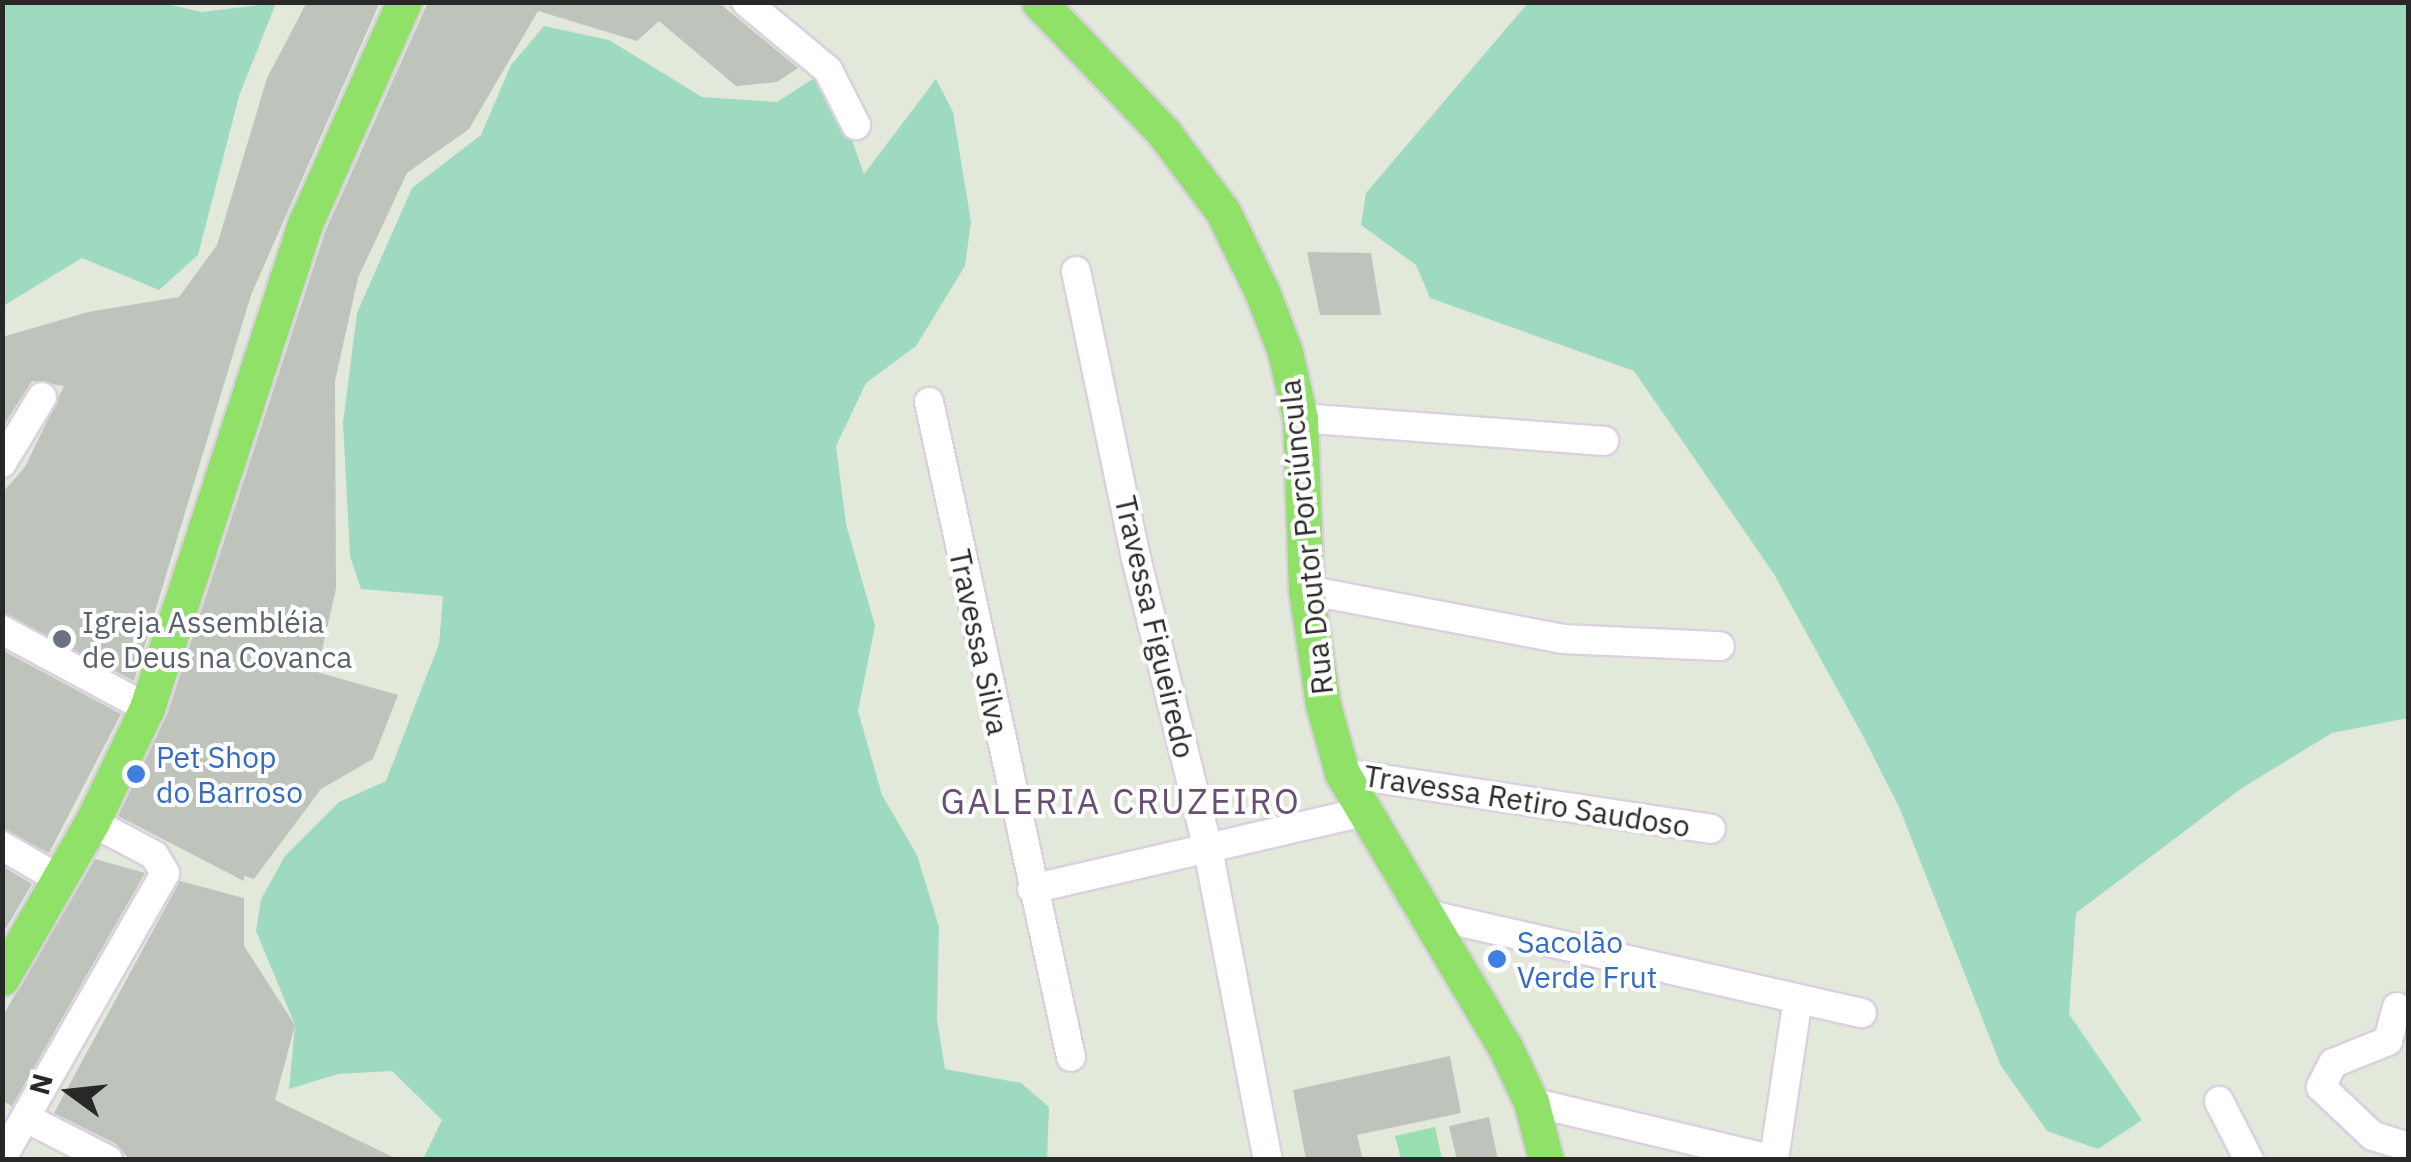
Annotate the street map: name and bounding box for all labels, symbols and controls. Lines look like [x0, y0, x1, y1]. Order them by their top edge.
street label: Rua Doutor Porciúncula [1272, 378, 1340, 696]
street label: Travessa Figueiredo [1107, 492, 1203, 762]
street label: Travessa Silva [942, 546, 1016, 738]
place label: Igreja Assembléia de Deus na Covanca [82, 604, 352, 674]
marker: Igreja Assembléia de Deus na Covanca [51, 628, 73, 650]
place label: Pet Shop do Barroso [156, 739, 303, 810]
street label: Travessa Retiro Saudoso [1361, 757, 1693, 845]
marker: Pet Shop do Barroso [125, 763, 147, 785]
district label: GALERIA CRUZEIRO [941, 780, 1301, 822]
place label: Sacolão Verde Frut [1517, 924, 1657, 994]
marker: Sacolão Verde Frut [1486, 948, 1508, 970]
north arrow [20, 1042, 120, 1142]
text: N [20, 1070, 61, 1099]

